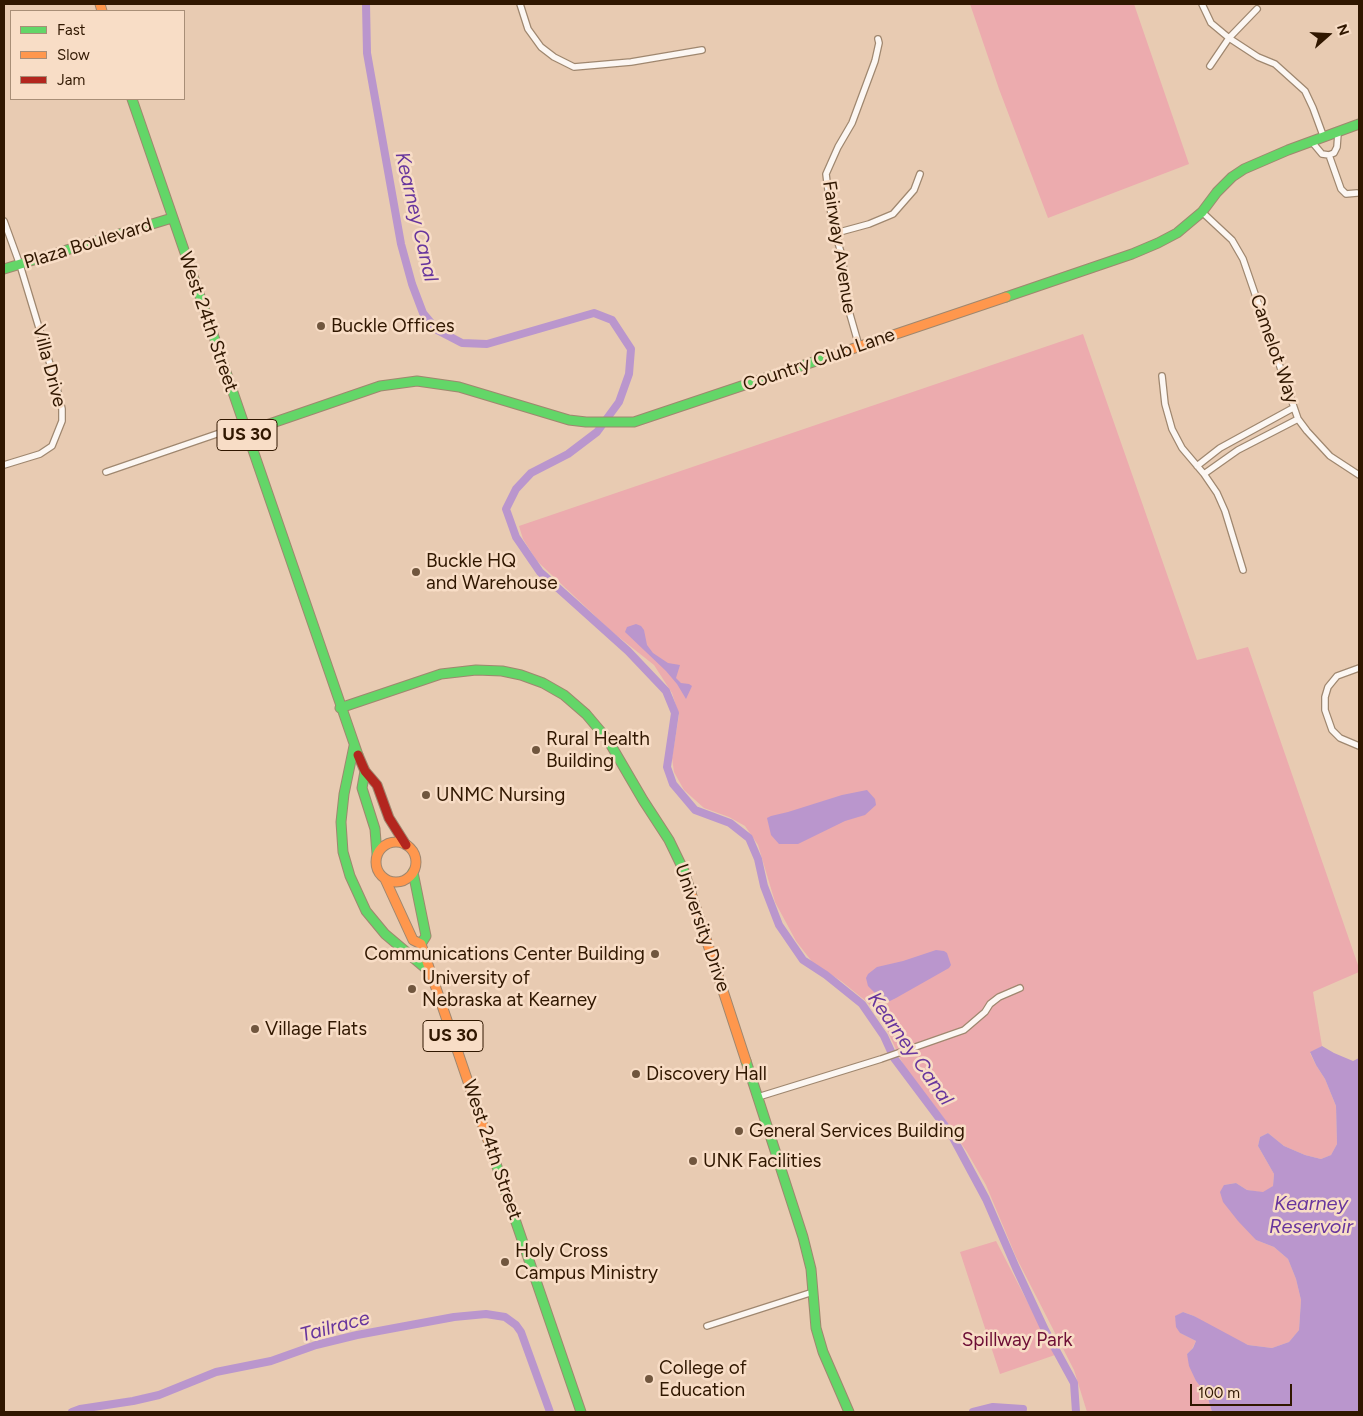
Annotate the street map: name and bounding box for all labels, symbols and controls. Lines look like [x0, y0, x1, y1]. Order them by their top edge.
legend [10, 10, 185, 100]
north arrow [1303, 10, 1353, 60]
text: Fast [57, 21, 85, 39]
text: N [1333, 22, 1352, 38]
text: Slow [57, 46, 90, 64]
text: Jam [57, 71, 85, 89]
water label: Kearney Canal [389, 150, 443, 284]
street label: Fairway Avenue [817, 179, 861, 315]
street label: Plaza Boulevard [21, 214, 155, 274]
street label: West 24th Street [173, 249, 243, 395]
street label: Camelot Way [1245, 291, 1303, 407]
place label: Buckle Offices [331, 315, 455, 337]
marker: Buckle Offices [315, 320, 327, 332]
street label: Villa Drive [27, 322, 71, 410]
street label: Country Club Lane [740, 323, 898, 397]
road number: US 30 [217, 420, 277, 450]
place label: Buckle HQ and Warehouse [426, 550, 558, 594]
marker: Buckle HQ and Warehouse [410, 566, 422, 578]
place label: Rural Health Building [546, 728, 650, 772]
marker: Rural Health Building [530, 744, 542, 756]
place label: UNMC Nursing [436, 784, 565, 806]
marker: UNMC Nursing [420, 789, 432, 801]
street label: University Drive [669, 861, 735, 995]
place label: Communications Center Building [364, 943, 645, 965]
marker: Communications Center Building [649, 948, 661, 960]
place label: University of Nebraska at Kearney [422, 967, 597, 1011]
marker: University of Nebraska at Kearney [406, 983, 418, 995]
water label: Kearney Canal [862, 988, 958, 1110]
place label: Village Flats [265, 1018, 367, 1040]
road number: US 30 [423, 1020, 483, 1052]
marker: Village Flats [249, 1023, 261, 1035]
place label: Discovery Hall [646, 1063, 767, 1085]
marker: Discovery Hall [630, 1068, 642, 1080]
street label: West 24th Street [457, 1077, 527, 1223]
place label: General Services Building [749, 1120, 965, 1142]
marker: General Services Building [733, 1125, 745, 1137]
place label: UNK Facilities [703, 1150, 821, 1172]
marker: UNK Facilities [687, 1155, 699, 1167]
water label: Kearney Reservoir [1269, 1192, 1353, 1239]
place label: Holy Cross Campus Ministry [515, 1240, 658, 1284]
marker: Holy Cross Campus Ministry [499, 1256, 511, 1268]
water label: Tailrace [298, 1306, 372, 1348]
park label: Spillway Park [962, 1329, 1072, 1351]
place label: College of Education [659, 1357, 747, 1401]
marker: College of Education [643, 1373, 655, 1385]
scale bar [1193, 1374, 1296, 1406]
text: 100 m [1198, 1384, 1240, 1402]

